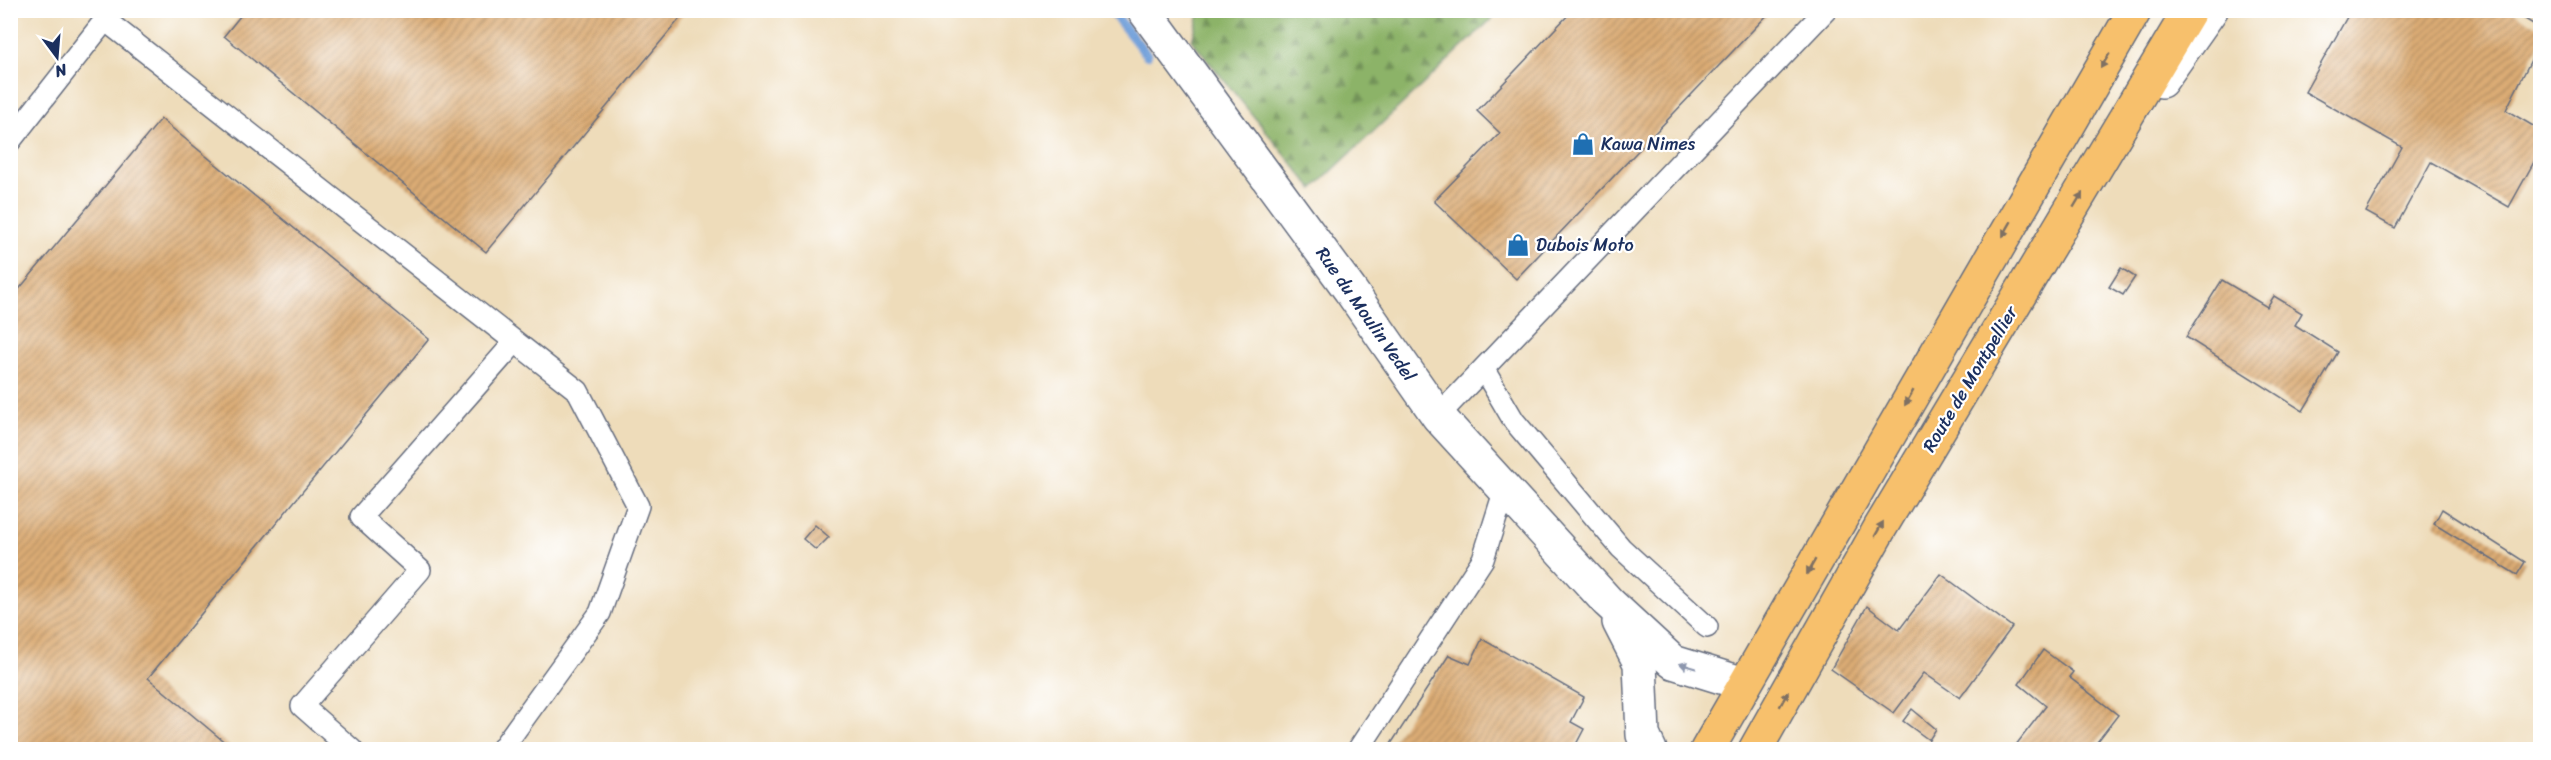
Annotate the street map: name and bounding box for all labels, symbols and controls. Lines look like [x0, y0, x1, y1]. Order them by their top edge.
north arrow [27, 27, 87, 87]
one-way arrow [2100, 53, 2111, 69]
text: N [51, 55, 71, 87]
place label: Kawa Nimes [1601, 128, 1696, 160]
shop icon: Kawa Nimes [1570, 131, 1596, 157]
one-way arrow [2072, 192, 2083, 208]
one-way arrow [2002, 221, 2012, 238]
place label: Dubois Moto [1536, 229, 1634, 261]
shop icon: Dubois Moto [1505, 232, 1531, 258]
street label: Rue du Moulin Vedel [1307, 240, 1425, 389]
street label: Route de Montpellier [1914, 298, 2027, 458]
one-way arrow [1904, 390, 1915, 406]
one-way arrow [1874, 521, 1885, 537]
one-way arrow [1806, 559, 1817, 575]
one-way arrow [1679, 661, 1697, 670]
one-way arrow [1778, 690, 1788, 707]

